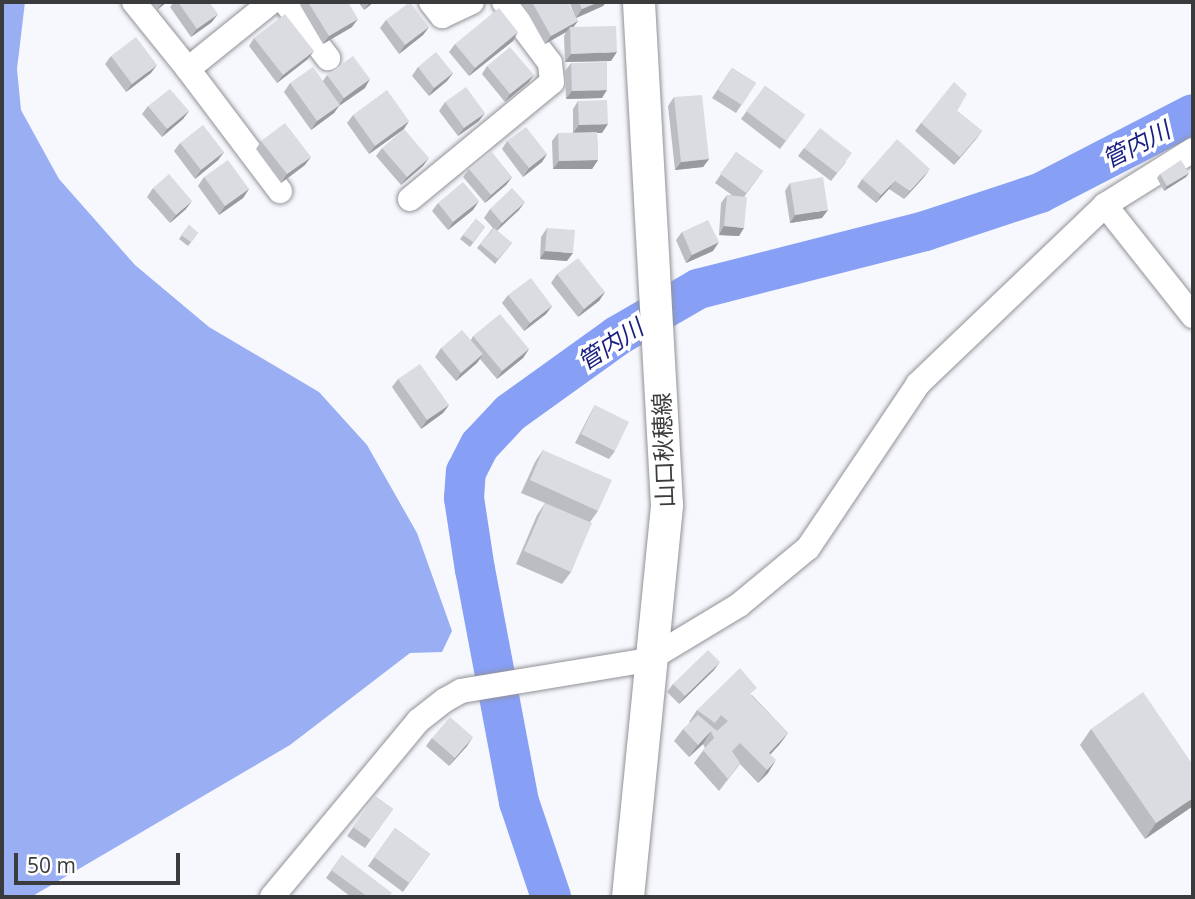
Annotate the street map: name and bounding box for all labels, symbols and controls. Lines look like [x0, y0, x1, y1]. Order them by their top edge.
water label: 管内川 [1097, 115, 1175, 173]
water label: 管内川 [572, 312, 648, 376]
street label: 山口秋穂線 [647, 392, 679, 508]
scale bar [18, 839, 184, 883]
text: 50 m [27, 851, 76, 879]

